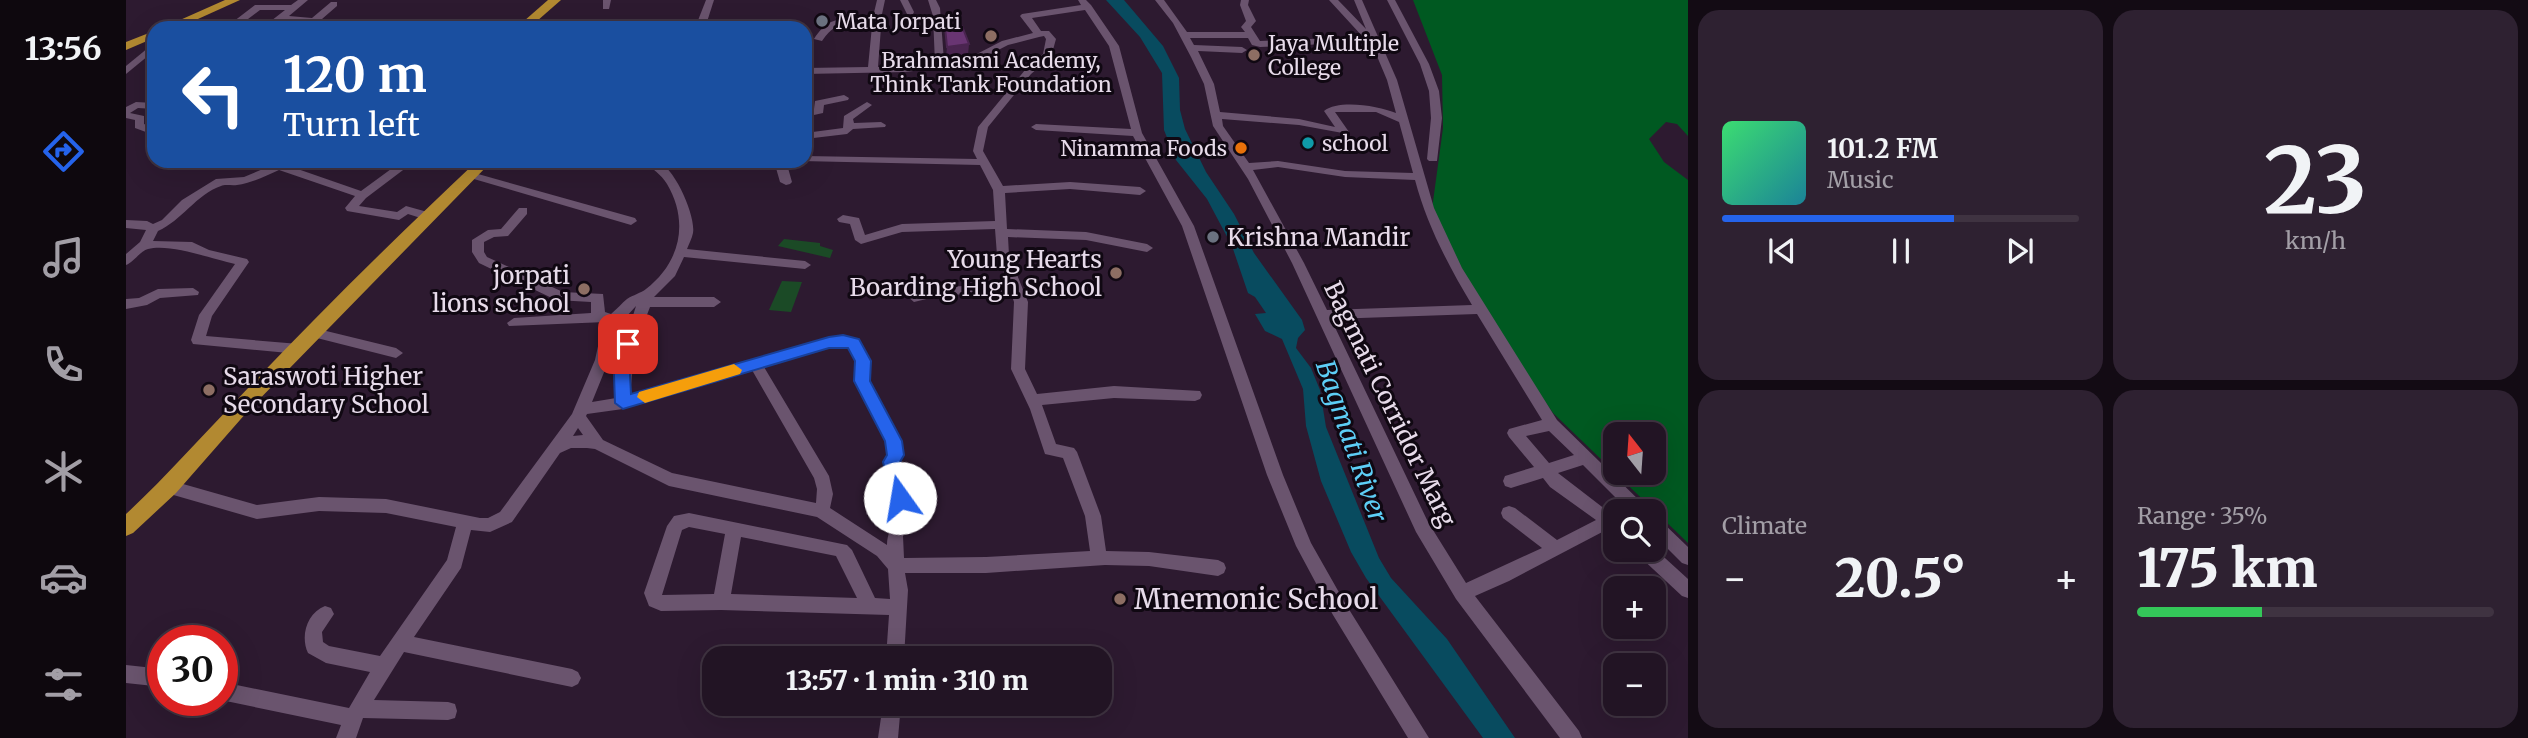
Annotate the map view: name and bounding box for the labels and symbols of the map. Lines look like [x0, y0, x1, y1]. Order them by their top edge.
place label: Mata Jorpati [836, 8, 961, 35]
marker: Mata Jorpati [814, 13, 830, 29]
marker: Brahmasmi Academy, Think Tank Foundation [983, 28, 999, 44]
place label: Jaya Multiple College [1267, 30, 1399, 81]
place label: Brahmasmi Academy, Think Tank Foundation [870, 47, 1112, 98]
marker: Jaya Multiple College [1246, 47, 1262, 63]
place label: school [1322, 130, 1388, 157]
place label: Ninamma Foods [1060, 135, 1227, 162]
marker: school [1300, 135, 1316, 151]
marker: Ninamma Foods [1233, 140, 1249, 156]
place label: Krishna Mandir [1227, 222, 1410, 253]
marker: Krishna Mandir [1205, 229, 1221, 245]
place label: Young Hearts Boarding High School [849, 244, 1102, 303]
place label: jorpati lions school [432, 260, 570, 319]
marker: Young Hearts Boarding High School [1108, 265, 1124, 281]
street label: Bagmati Corridor Marg [1317, 276, 1463, 532]
marker: jorpati lions school [576, 281, 592, 297]
pin [598, 314, 658, 374]
water label: Bagmati River [1309, 356, 1395, 527]
place label: Saraswoti Higher Secondary School [223, 361, 429, 420]
marker: Saraswoti Higher Secondary School [201, 382, 217, 398]
north arrow [1603, 422, 1666, 485]
position arrow [863, 461, 937, 535]
place label: Mnemonic School [1134, 581, 1379, 617]
marker: Mnemonic School [1112, 591, 1128, 607]
speed limit sign: 30 [147, 625, 238, 716]

